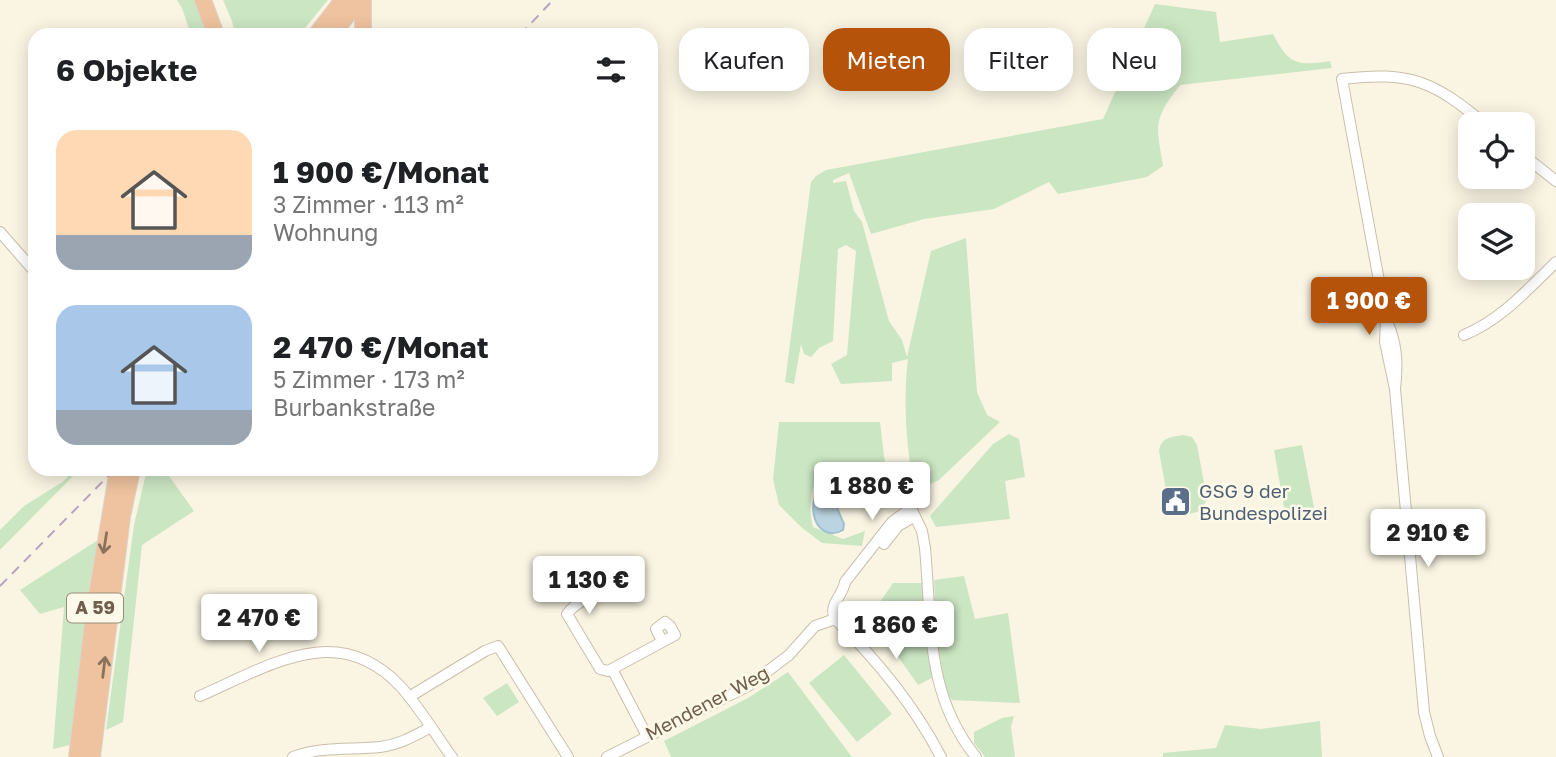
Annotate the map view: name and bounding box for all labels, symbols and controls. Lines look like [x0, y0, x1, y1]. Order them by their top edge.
chip: Kaufen [679, 28, 809, 91]
chip: Mieten [823, 28, 950, 91]
chip: Filter [964, 28, 1073, 91]
chip: Neu [1087, 28, 1181, 91]
icon: filters [592, 51, 630, 89]
text: 6 Objekte [56, 52, 198, 88]
map controls [1458, 112, 1535, 280]
button: locate [1458, 112, 1535, 189]
text: 1 900 €/Monat [273, 154, 489, 190]
icon: home [112, 158, 196, 242]
text: 3 Zimmer · 113 m² [273, 190, 464, 218]
button: layers [1458, 203, 1535, 280]
text: Wohnung [273, 218, 378, 246]
pin: 1 900 € [1304, 278, 1434, 337]
text: 1 900 € [1327, 286, 1411, 314]
text: 2 470 €/Monat [273, 329, 489, 365]
icon: home [112, 333, 196, 417]
text: 5 Zimmer · 173 m² [273, 365, 465, 393]
text: Burbankstraße [273, 393, 435, 421]
pin: 1 880 € [807, 462, 937, 522]
text: 1 880 € [830, 471, 914, 499]
place label: GSG 9 der Bundespolizei [1199, 479, 1328, 524]
public building icon: GSG 9 der Bundespolizei [1159, 485, 1193, 519]
pin: 2 910 € [1363, 510, 1493, 569]
text: 2 910 € [1386, 518, 1470, 546]
one-way arrow [98, 531, 111, 554]
pin: 1 130 € [524, 556, 654, 616]
text: 1 130 € [549, 565, 629, 593]
road number: A 59 [67, 594, 123, 622]
pin: 2 470 € [194, 594, 324, 654]
pin: 1 860 € [831, 602, 961, 661]
text: 2 470 € [217, 603, 301, 631]
text: 1 860 € [854, 610, 938, 638]
one-way arrow [97, 656, 110, 679]
street label: Mendener Weg [641, 660, 773, 745]

